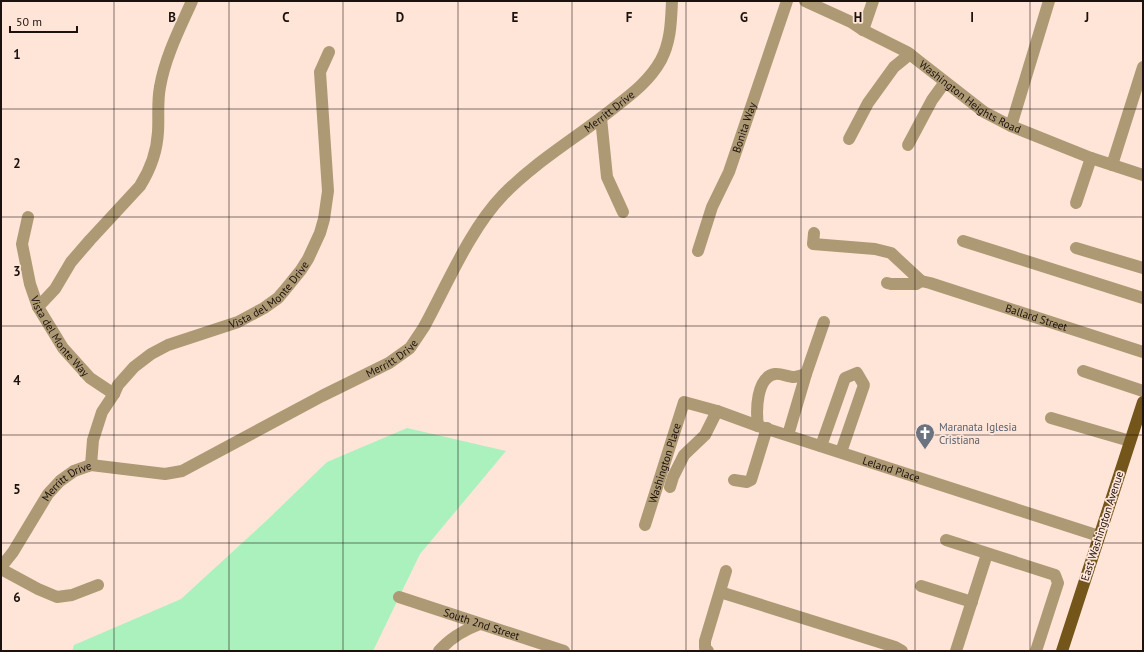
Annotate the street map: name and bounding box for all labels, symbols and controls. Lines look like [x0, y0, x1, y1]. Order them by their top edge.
scale bar [10, 8, 77, 34]
text: B [168, 9, 176, 26]
text: C [282, 9, 290, 26]
text: D [396, 9, 404, 26]
text: E [512, 9, 519, 26]
text: F [626, 9, 633, 26]
text: G [740, 9, 748, 26]
text: H [854, 9, 862, 26]
text: I [970, 9, 974, 26]
text: J [1084, 9, 1089, 26]
text: 50 m [16, 14, 42, 29]
text: 1 [13, 46, 21, 63]
street label: Washington Heights Road [916, 57, 1023, 136]
street label: Merritt Drive [581, 87, 638, 135]
street label: Bonita Way [729, 100, 759, 155]
text: 2 [13, 155, 21, 172]
street label: Vista del Monte Drive [226, 258, 312, 332]
text: 3 [13, 263, 21, 280]
street label: Vista del Monte Way [27, 293, 93, 380]
street label: Ballard Street [1004, 301, 1069, 334]
street label: Merritt Drive [363, 336, 421, 380]
text: 4 [13, 372, 21, 389]
place label: Maranata Iglesia Cristiana [939, 420, 1017, 447]
street label: Washington Place [645, 421, 684, 505]
church icon: Maranata Iglesia Cristiana [914, 422, 936, 450]
street label: Leland Place [861, 453, 922, 485]
street label: Merritt Drive [38, 458, 94, 504]
street label: East Washington Avenue [1078, 469, 1126, 583]
text: 5 [13, 481, 21, 498]
text: 6 [13, 589, 21, 606]
street label: South 2nd Street [442, 605, 522, 643]

